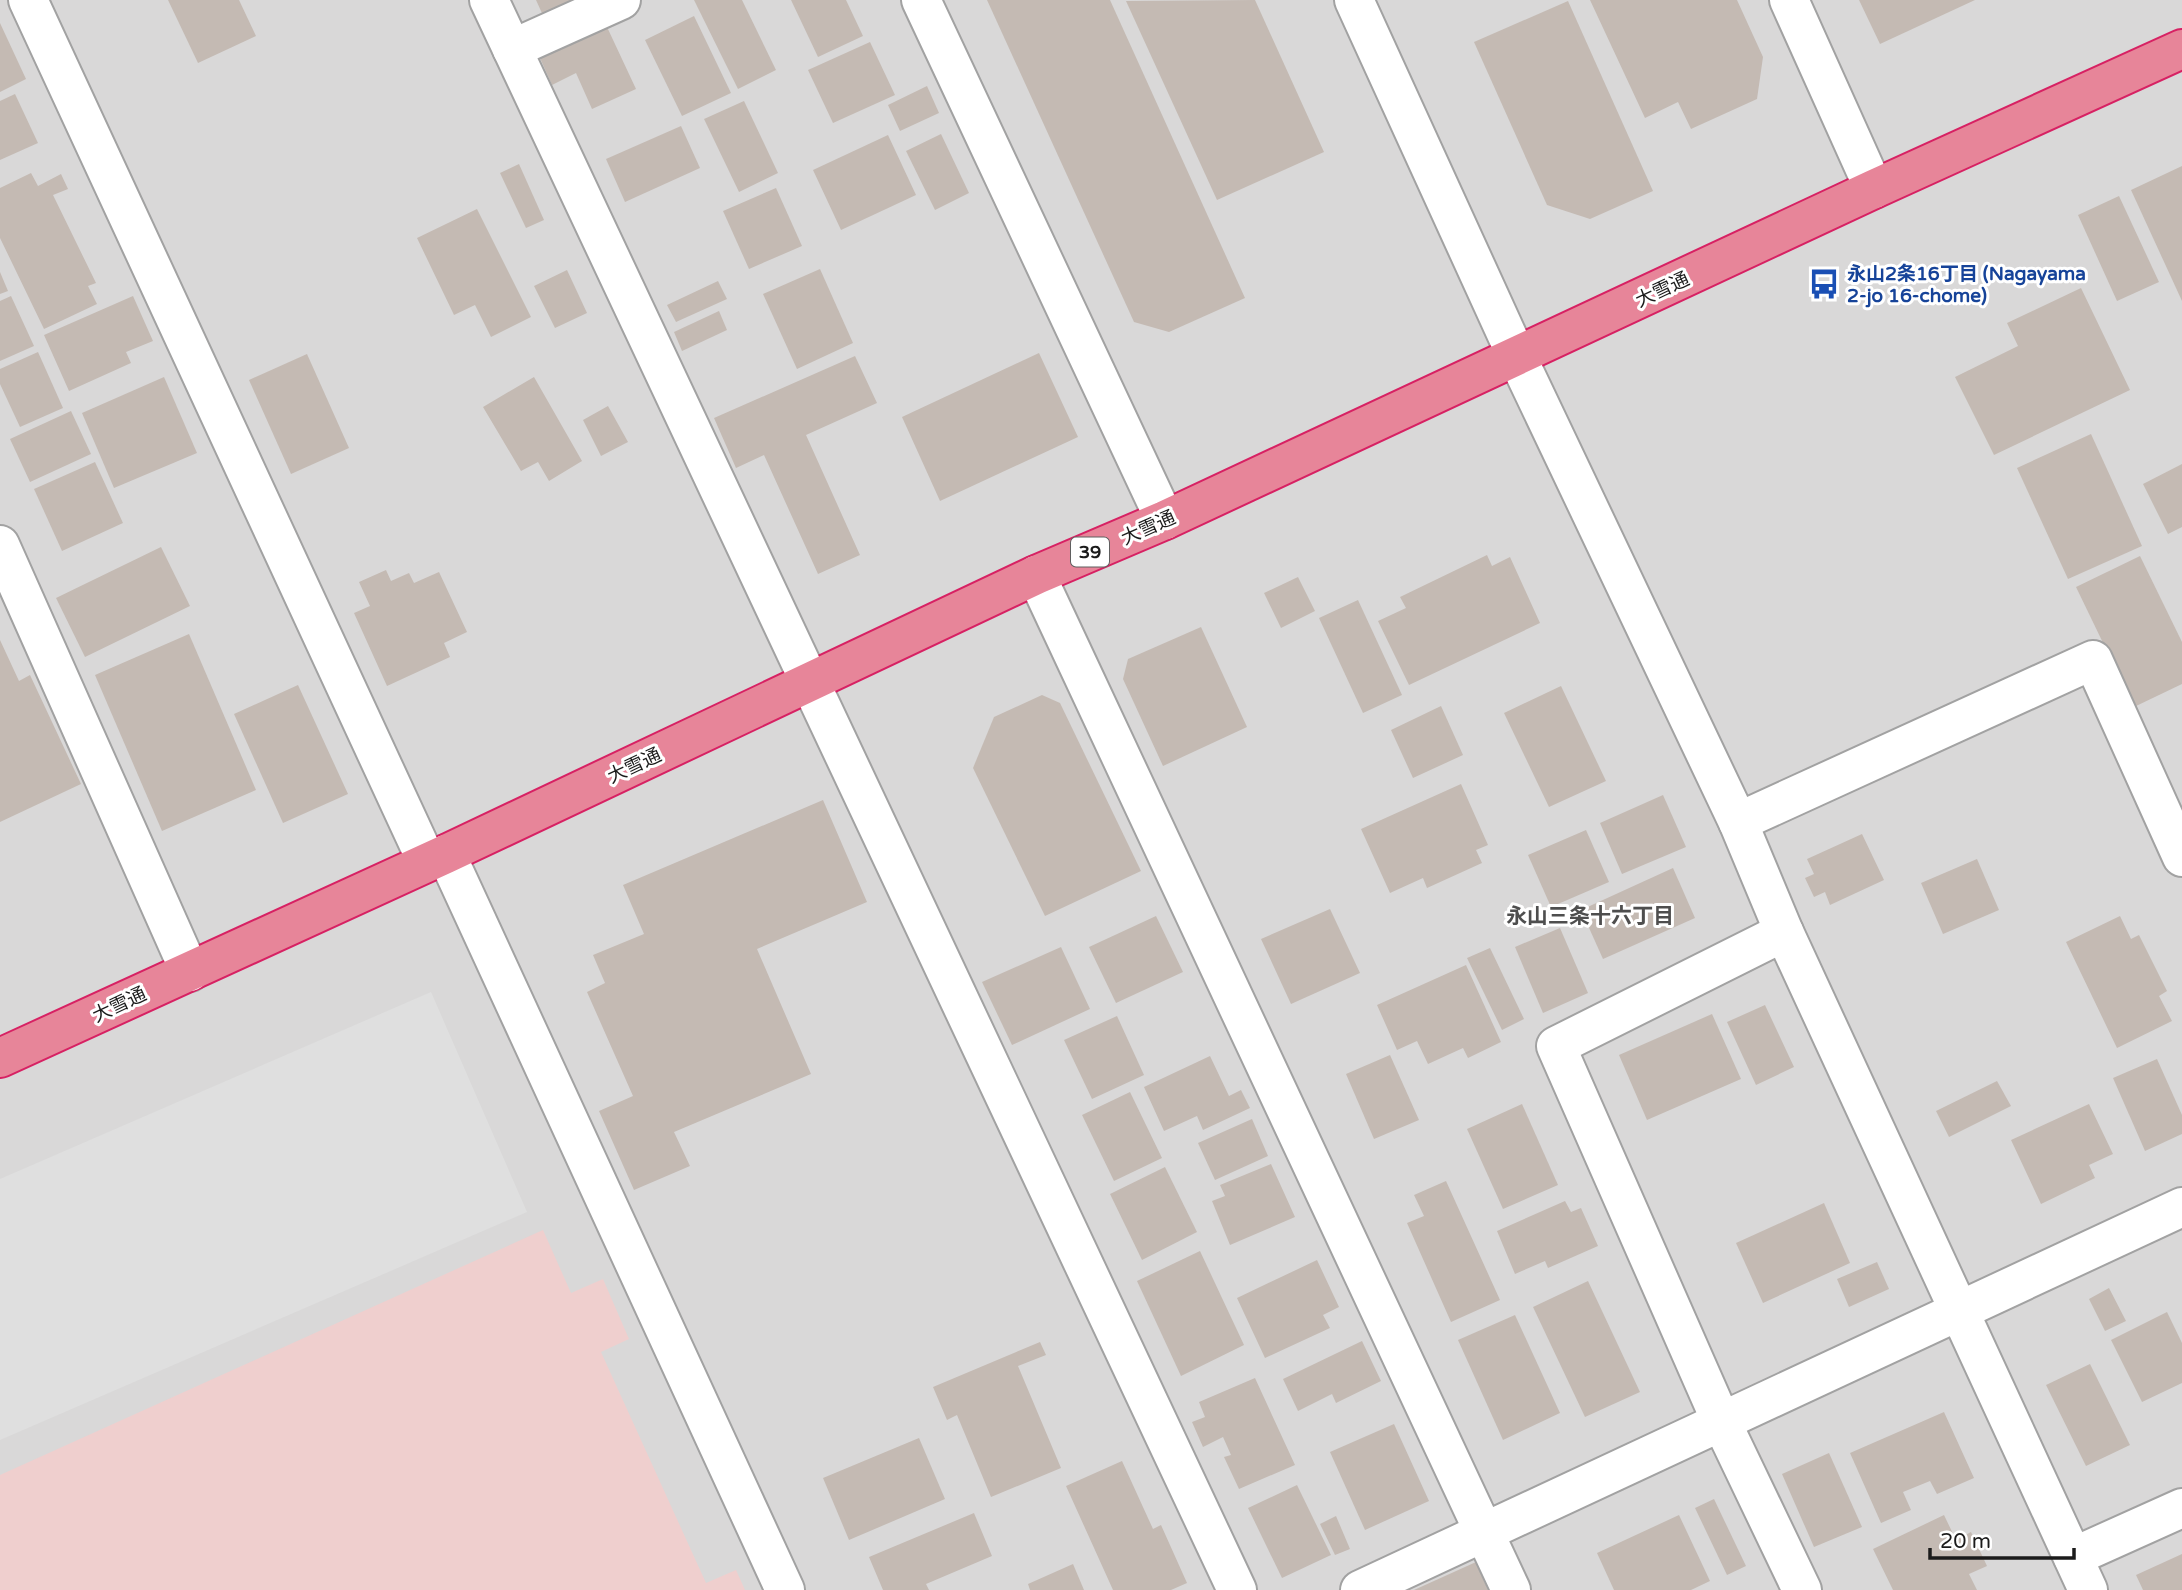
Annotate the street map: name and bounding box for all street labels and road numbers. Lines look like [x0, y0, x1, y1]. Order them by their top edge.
street label: 大雪通 [1632, 268, 1693, 312]
street label: 大雪通 [1118, 506, 1179, 550]
road number: 39 [1071, 538, 1109, 566]
street label: 大雪通 [604, 744, 665, 788]
street label: 大雪通 [89, 983, 150, 1027]

